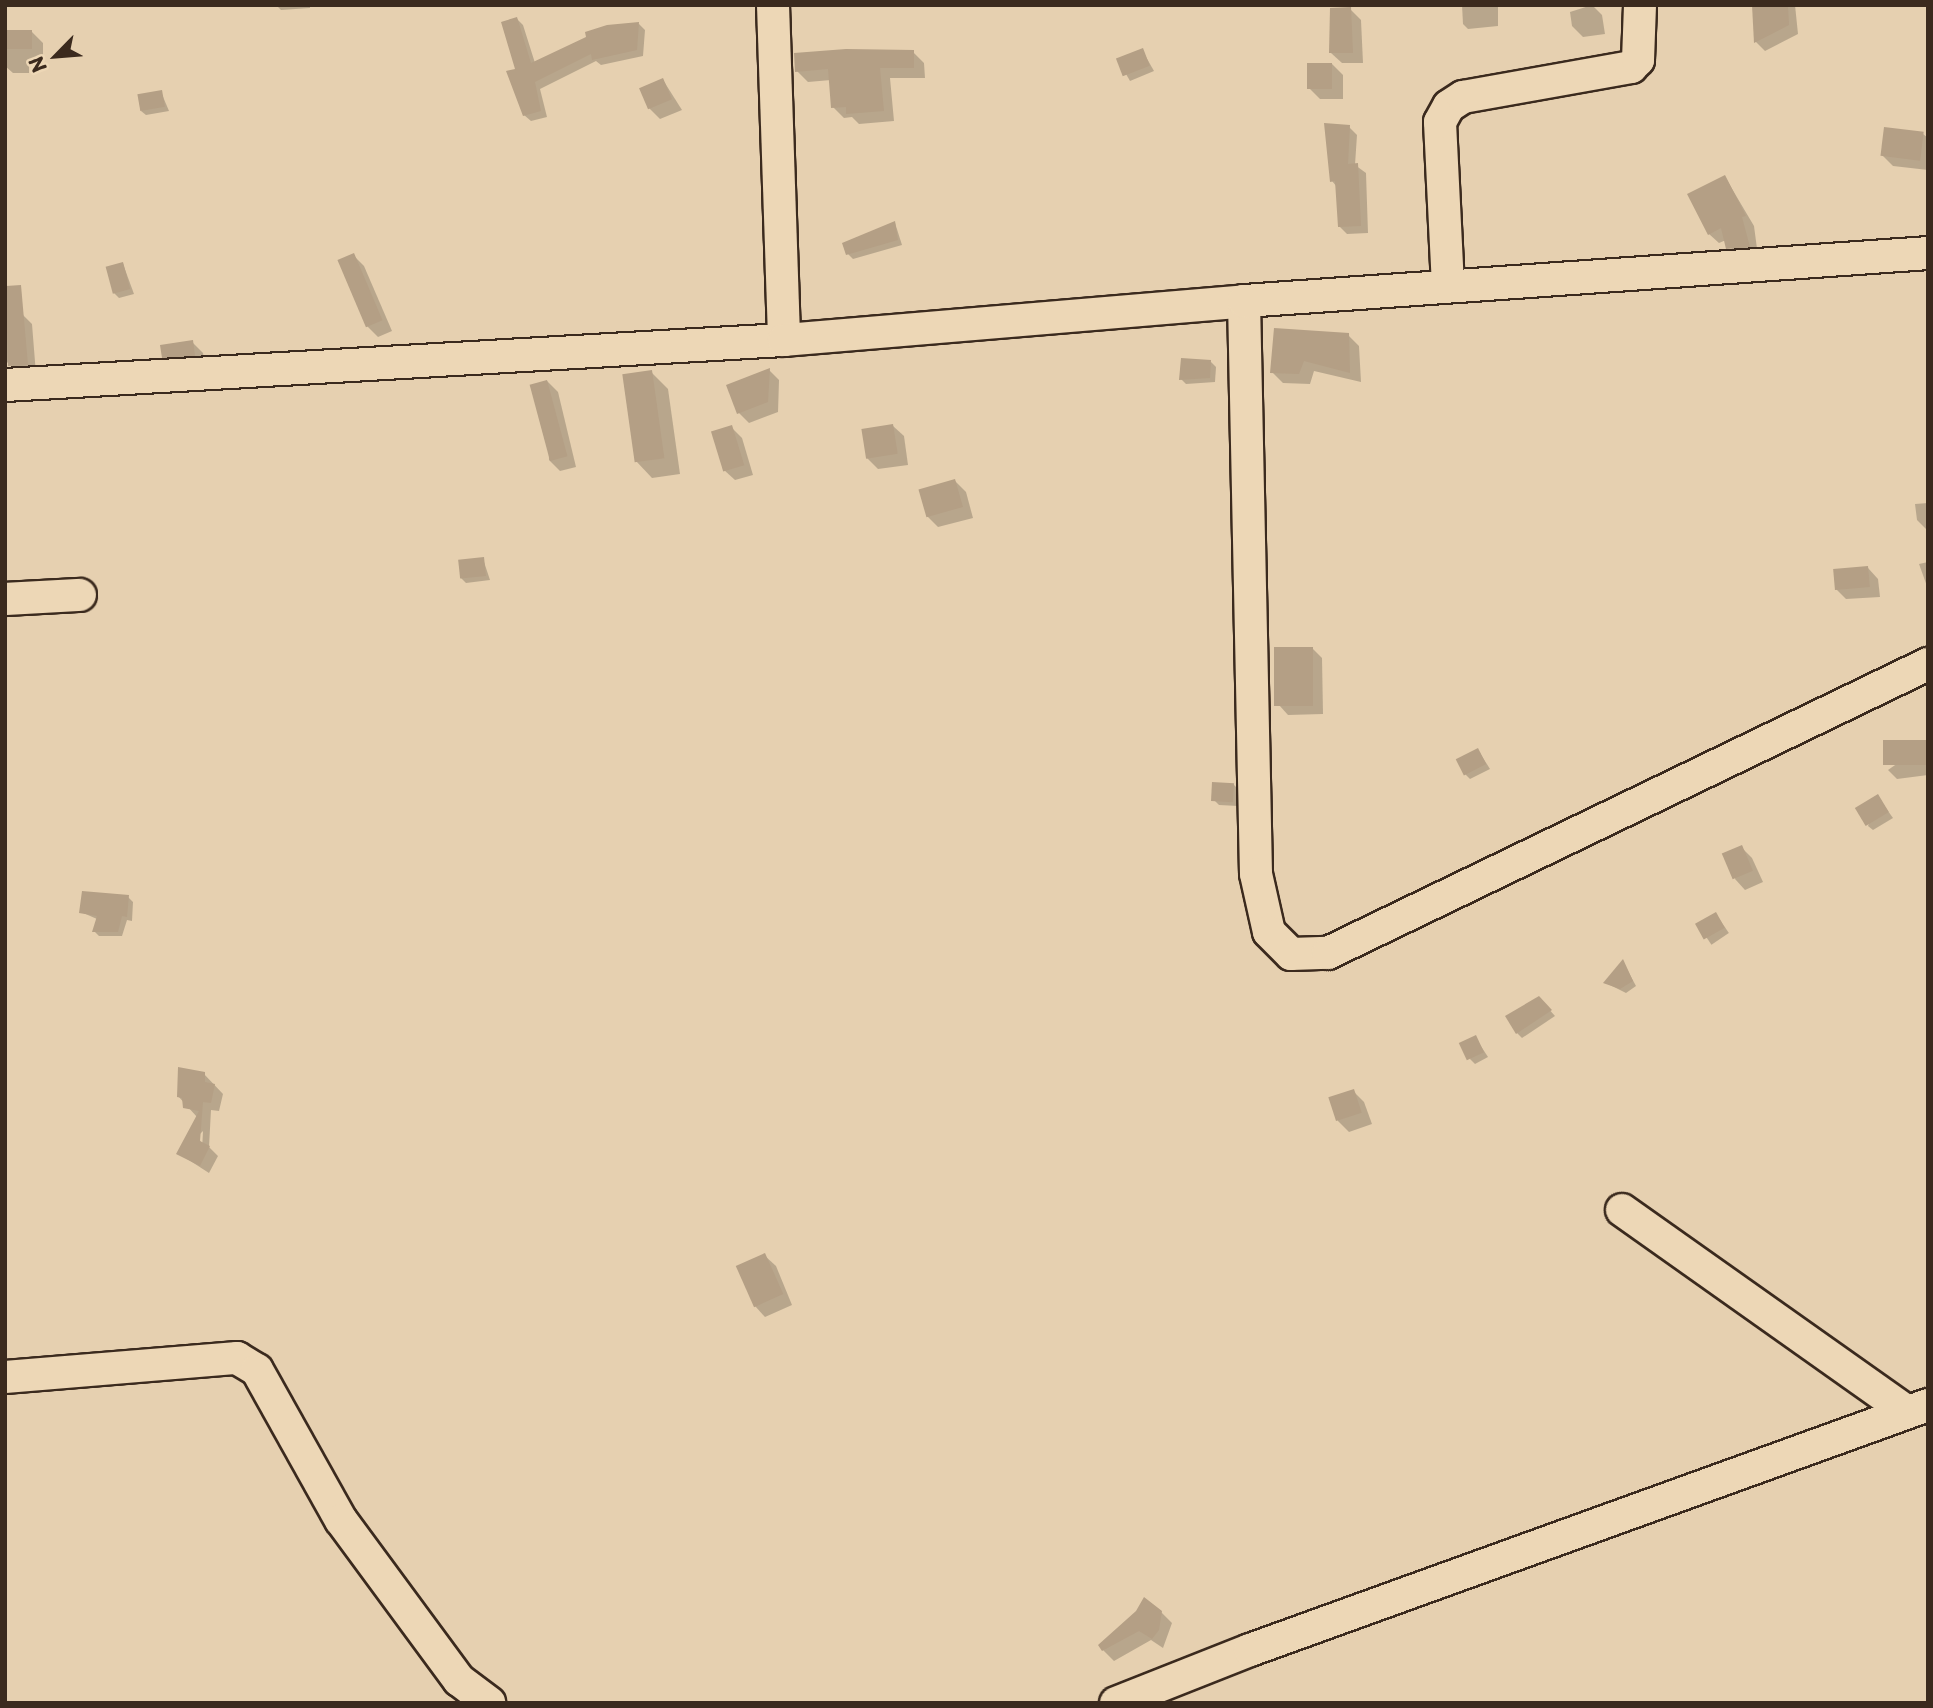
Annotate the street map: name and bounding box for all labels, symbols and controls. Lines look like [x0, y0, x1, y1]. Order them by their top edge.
north arrow [21, 21, 91, 91]
text: N [21, 52, 53, 78]

